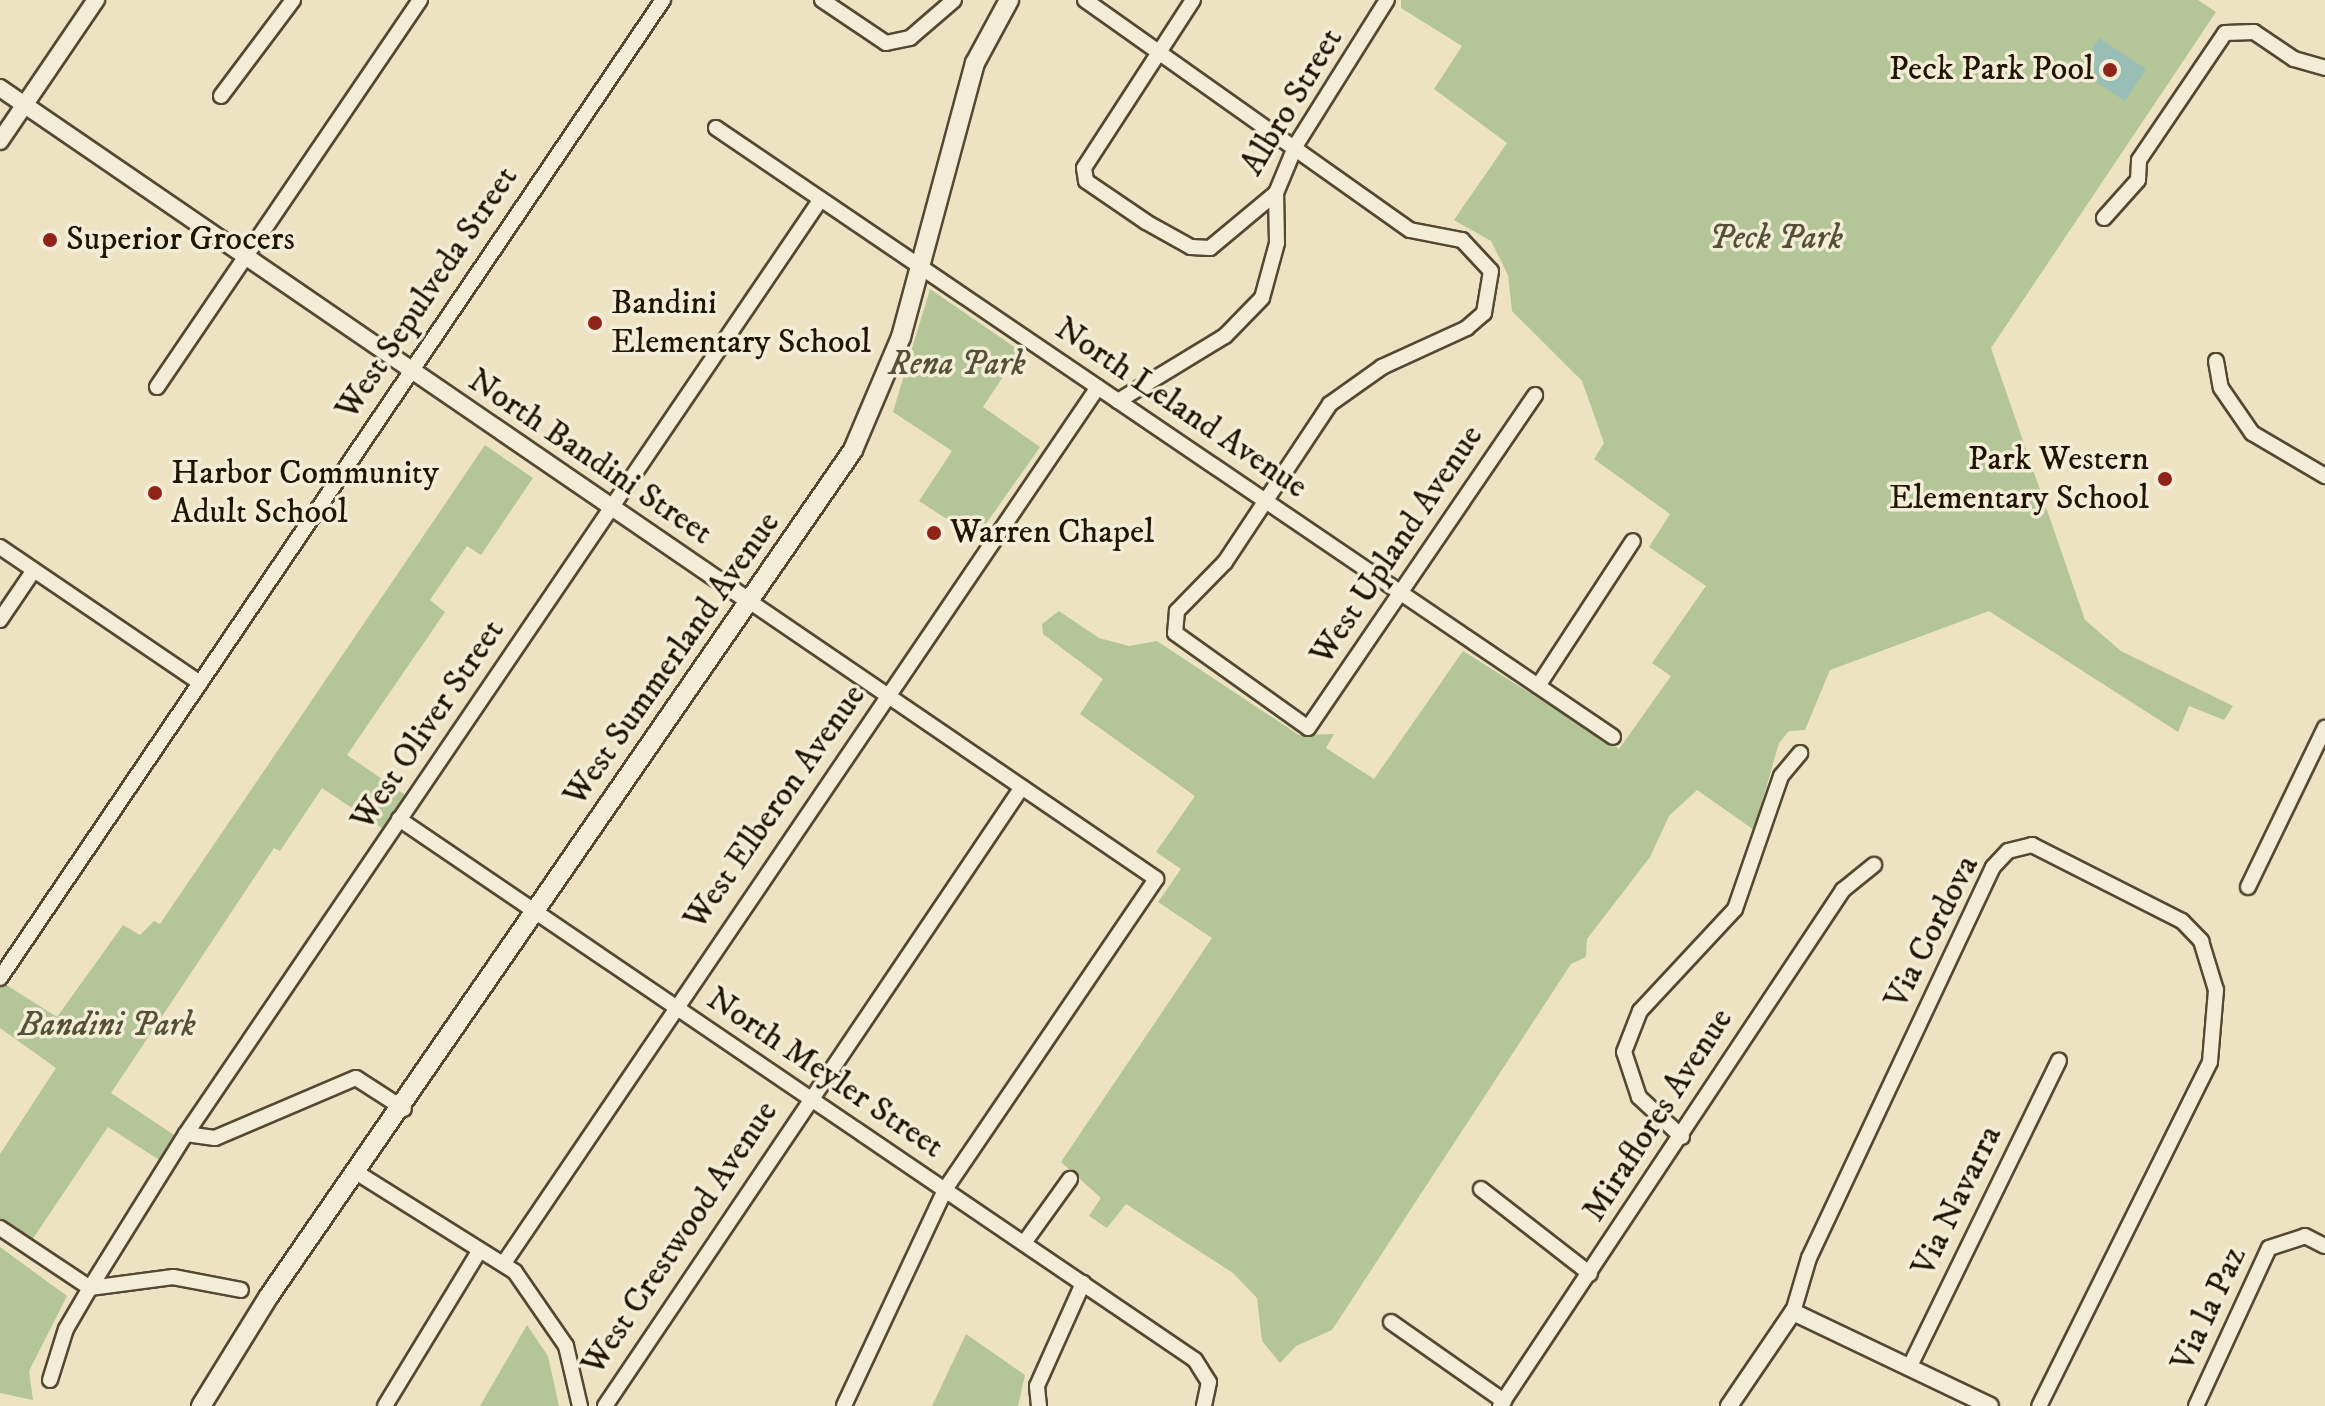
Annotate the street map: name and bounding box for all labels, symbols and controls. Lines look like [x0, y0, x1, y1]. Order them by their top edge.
street label: Albro Street [1232, 21, 1352, 183]
place label: Peck Park Pool [1889, 50, 2094, 90]
marker: Peck Park Pool [2101, 61, 2119, 79]
street label: West Sepulveda Street [327, 159, 527, 427]
park label: Peck Park [1709, 219, 1843, 259]
place label: Superior Grocers [66, 220, 295, 260]
marker: Superior Grocers [41, 231, 59, 249]
place label: Bandini Elementary School [611, 283, 871, 362]
street label: North Leland Avenue [1047, 308, 1315, 508]
marker: Bandini Elementary School [586, 314, 604, 332]
park label: Rena Park [888, 345, 1026, 385]
street label: North Bandini Street [460, 360, 720, 554]
street label: West Upland Avenue [1302, 417, 1492, 673]
place label: Park Western Elementary School [1889, 439, 2149, 518]
place label: Harbor Community Adult School [171, 453, 439, 532]
marker: Park Western Elementary School [2156, 470, 2174, 488]
marker: Harbor Community Adult School [146, 484, 164, 502]
street label: West Summerland Avenue [555, 504, 789, 814]
place label: Warren Chapel [950, 513, 1154, 553]
marker: Warren Chapel [925, 524, 943, 542]
street label: West Oliver Street [343, 612, 513, 838]
street label: West Elberon Avenue [675, 677, 875, 937]
street label: Via Cordova [1876, 849, 1988, 1015]
street label: North Meyler Street [699, 979, 951, 1167]
street label: Miraflores Avenue [1574, 1001, 1742, 1229]
park label: Bandini Park [18, 1006, 196, 1046]
street label: West Crestwood Avenue [573, 1093, 787, 1383]
street label: Via Navarra [1903, 1119, 2011, 1283]
street label: Via la Paz [2162, 1240, 2256, 1378]

